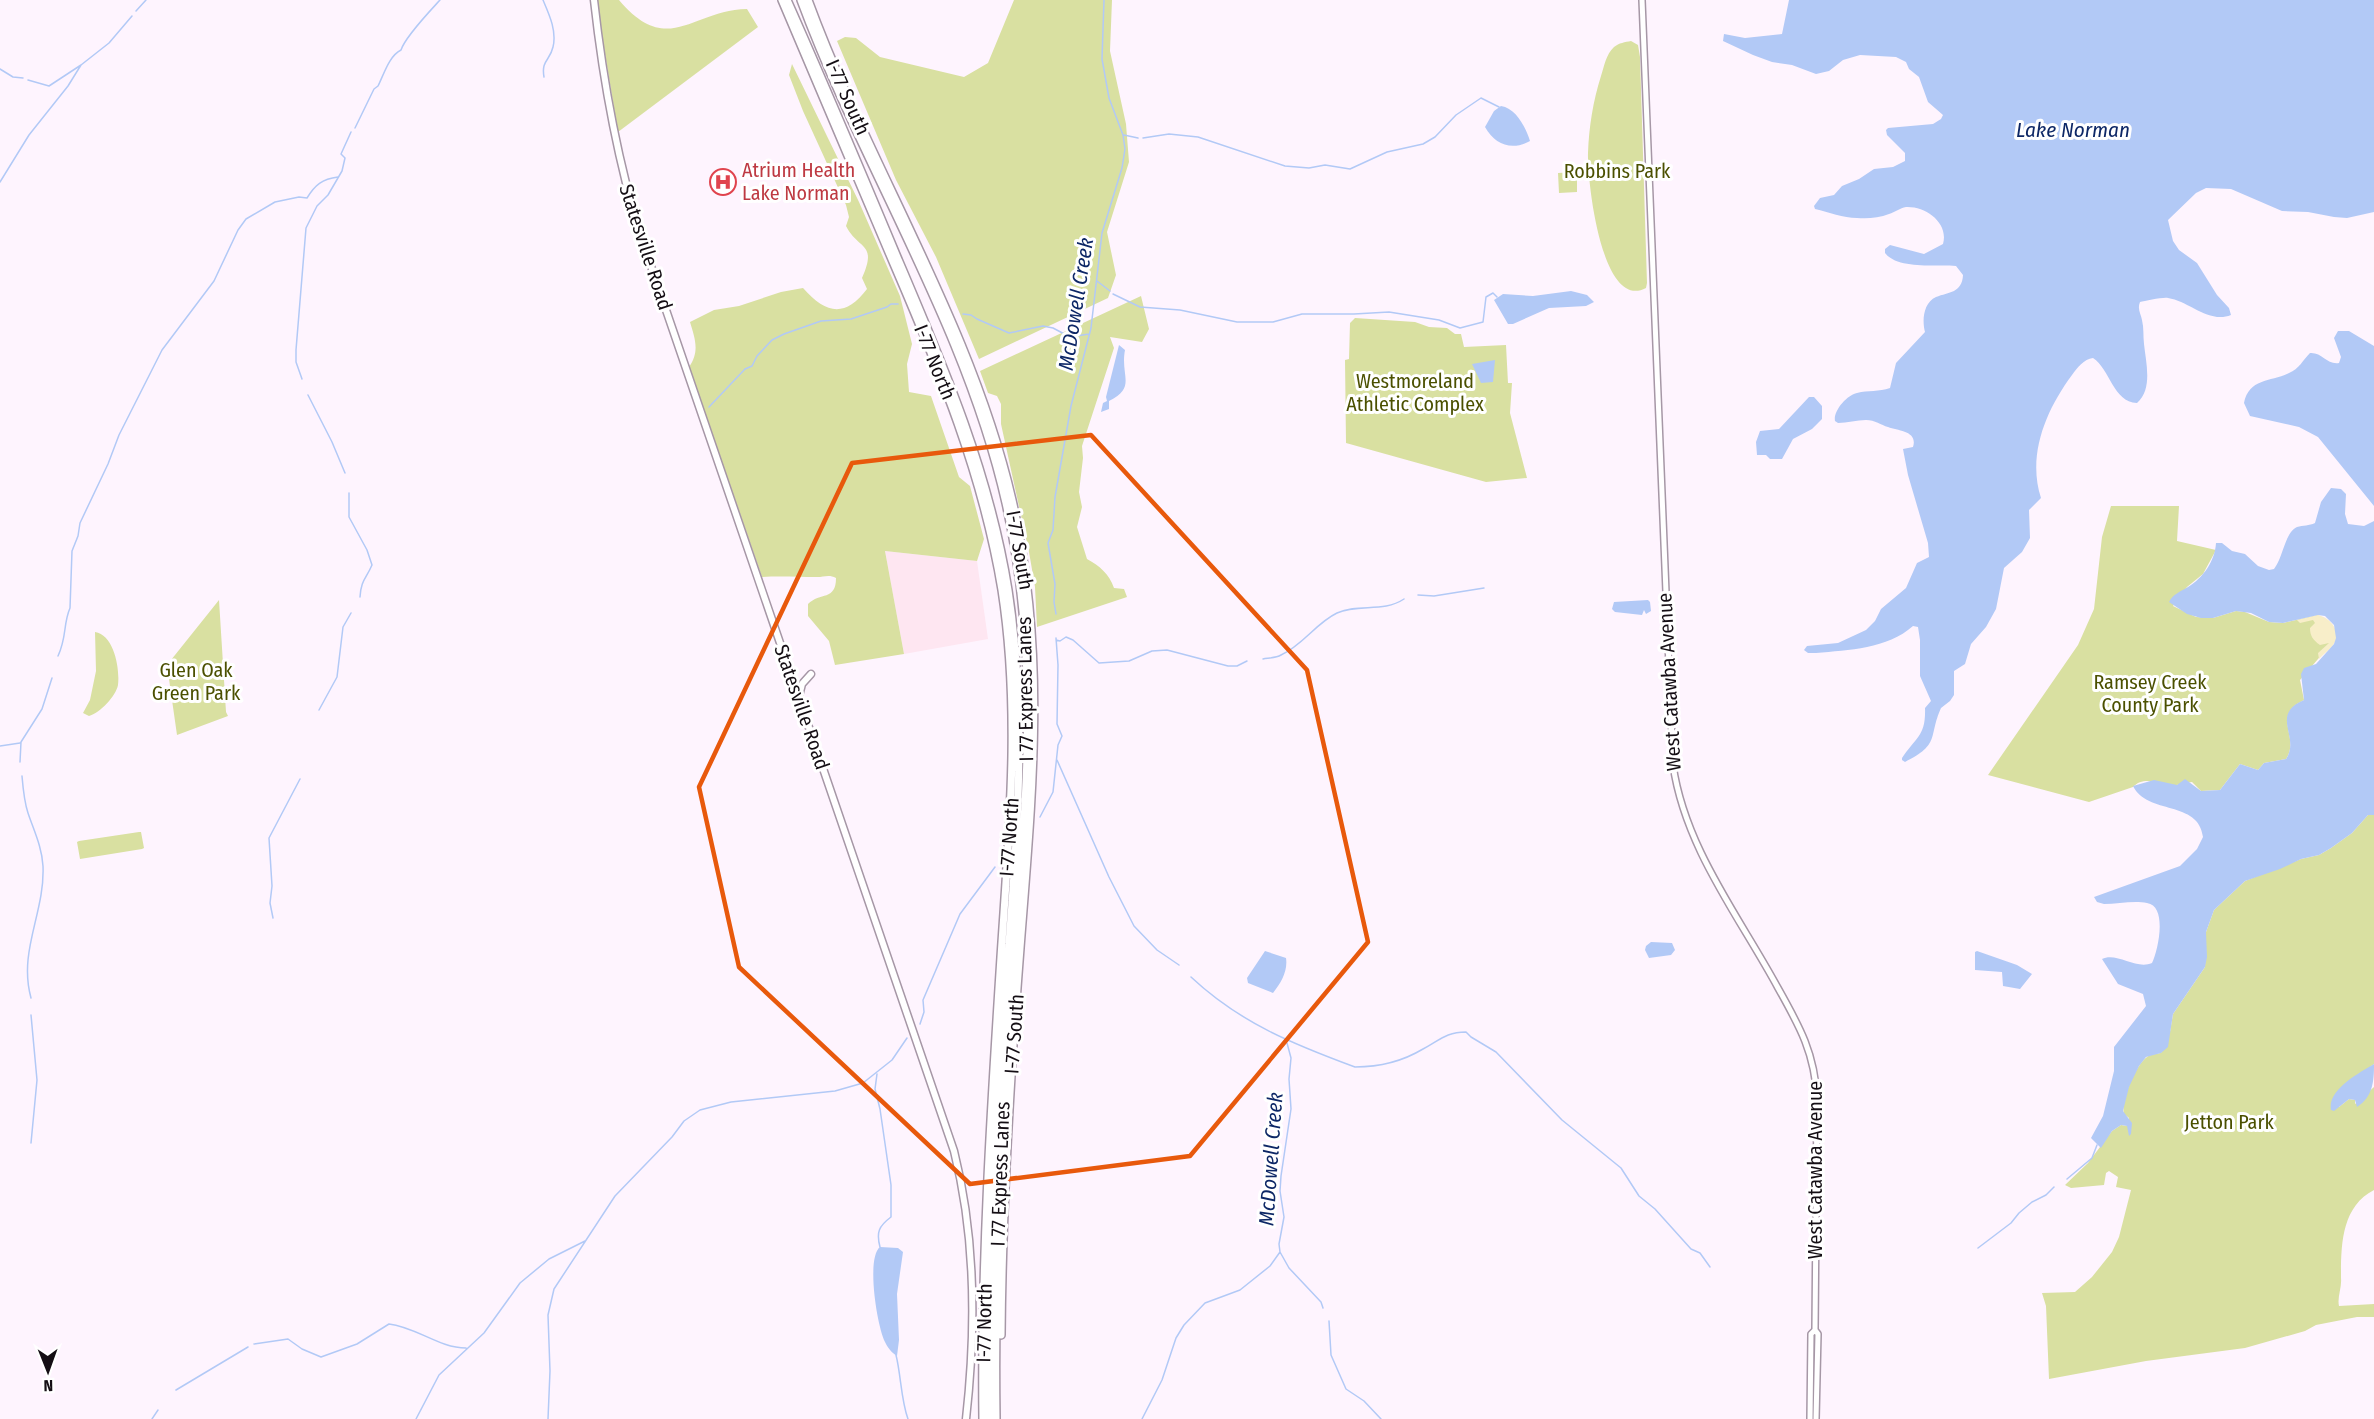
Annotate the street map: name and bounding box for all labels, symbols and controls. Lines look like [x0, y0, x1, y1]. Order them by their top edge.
street label: I-77 South [821, 55, 875, 139]
water label: Lake Norman [2016, 117, 2130, 143]
place label: Atrium Health Lake Norman [742, 158, 855, 205]
park label: Robbins Park [1564, 159, 1671, 183]
hospital icon: Atrium Health Lake Norman [708, 167, 738, 197]
street label: Statesville Road [614, 181, 678, 313]
water label: McDowell Creek [1053, 236, 1099, 372]
street label: I-77 North [909, 321, 961, 403]
park label: Westmoreland Athletic Complex [1346, 369, 1484, 416]
street label: I-77 South [1001, 508, 1039, 592]
street label: West Catawba Avenue [1652, 592, 1686, 772]
street label: I 77 Express Lanes [1012, 616, 1038, 762]
street label: Statesville Road [769, 641, 835, 773]
park label: Glen Oak Green Park [152, 658, 241, 705]
park label: Ramsey Creek County Park [2093, 670, 2207, 717]
street label: I-77 North [994, 797, 1024, 877]
street label: I-77 South [999, 993, 1029, 1075]
street label: West Catawba Avenue [1803, 1081, 1827, 1259]
water label: McDowell Creek [1253, 1091, 1289, 1227]
street label: I 77 Express Lanes [985, 1101, 1015, 1247]
park label: Jetton Park [2184, 1110, 2274, 1134]
street label: I-77 North [971, 1283, 997, 1363]
north arrow [18, 1341, 78, 1401]
text: N [43, 1376, 53, 1395]

